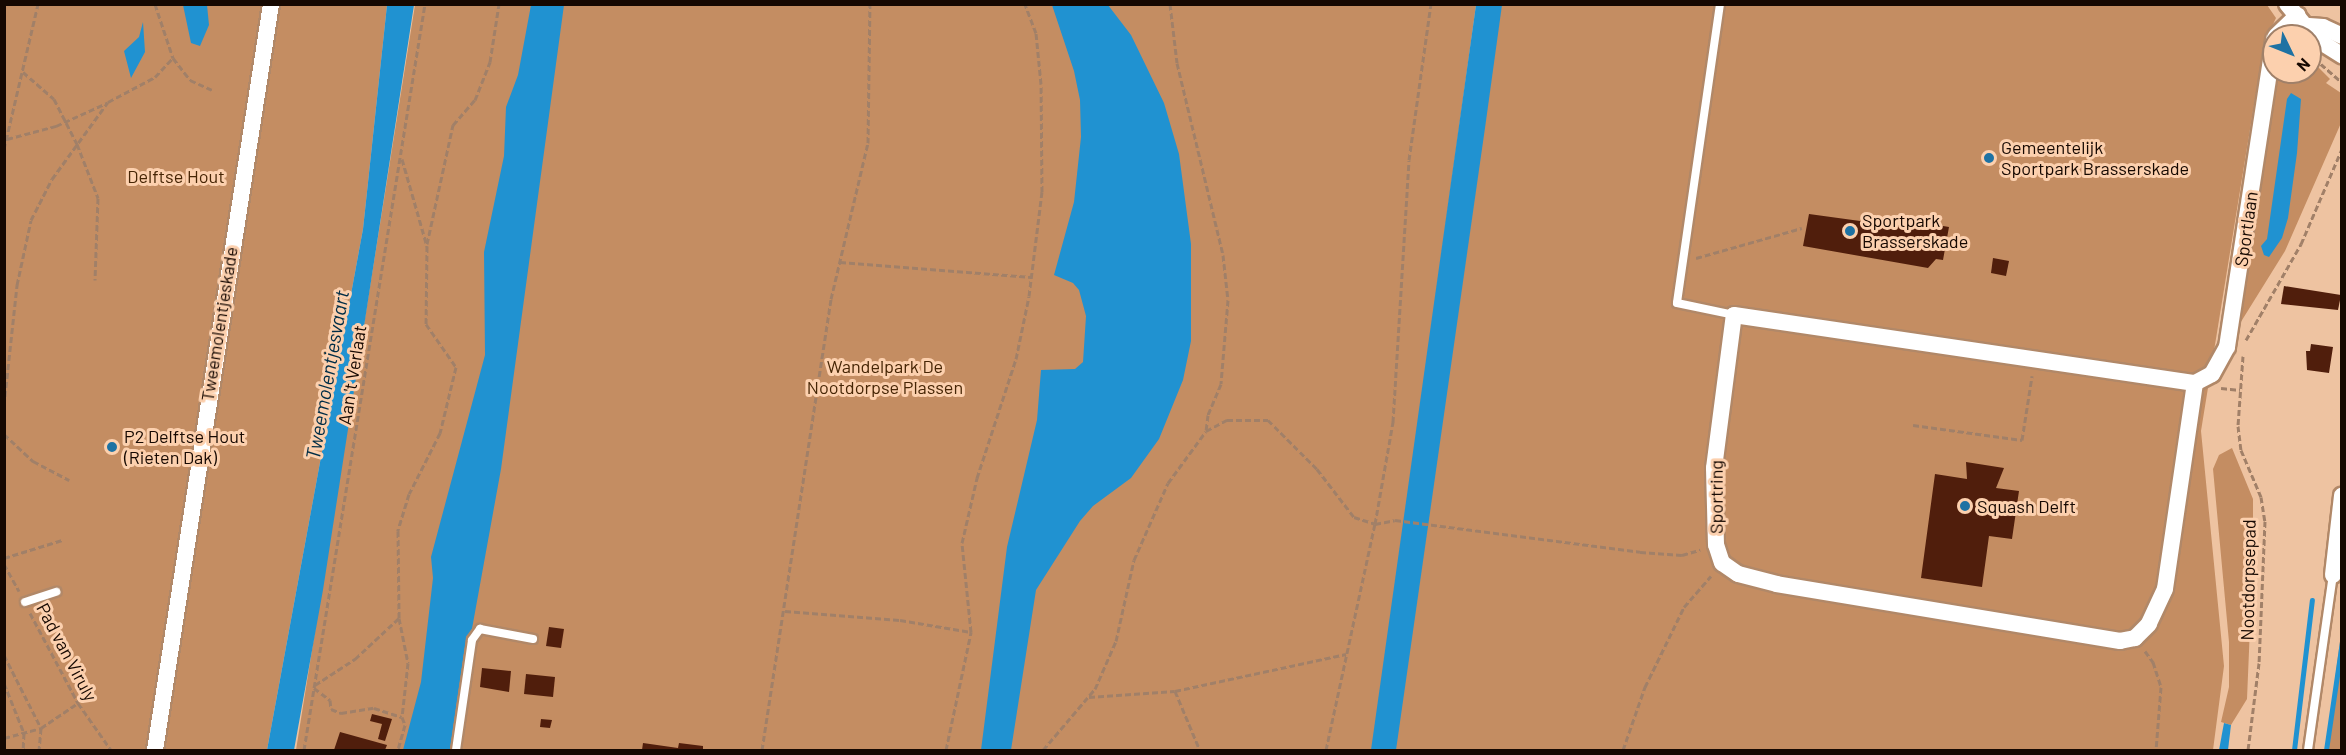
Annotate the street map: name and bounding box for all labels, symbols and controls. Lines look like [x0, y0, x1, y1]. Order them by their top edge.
north arrow [2262, 24, 2322, 84]
text: N [2293, 55, 2315, 76]
place label: Gemeentelijk Sportpark Brasserskade [2001, 137, 2189, 180]
marker: Gemeentelijk Sportpark Brasserskade [1982, 151, 1996, 165]
park label: Delftse Hout [127, 165, 225, 187]
street label: Sportlaan [2230, 190, 2262, 268]
place label: Sportpark Brasserskade [1862, 210, 1968, 252]
marker: Sportpark Brasserskade [1843, 224, 1857, 238]
street label: Tweemolentjeskade [196, 245, 242, 403]
water label: Tweemolentjesvaart [300, 288, 354, 462]
street label: Aan 't Verlaat [333, 324, 371, 426]
park label: Wandelpark De Nootdorpse Plassen [807, 356, 963, 398]
place label: P2 Delftse Hout (Rieten Dak) [124, 426, 245, 468]
marker: P2 Delftse Hout (Rieten Dak) [105, 440, 119, 454]
street label: Sportring [1705, 460, 1727, 534]
place label: Squash Delft [1977, 495, 2076, 517]
marker: Squash Delft [1958, 499, 1972, 513]
street label: Nootdorpsepad [2236, 519, 2260, 641]
street label: Pad van Viruly [32, 599, 102, 705]

